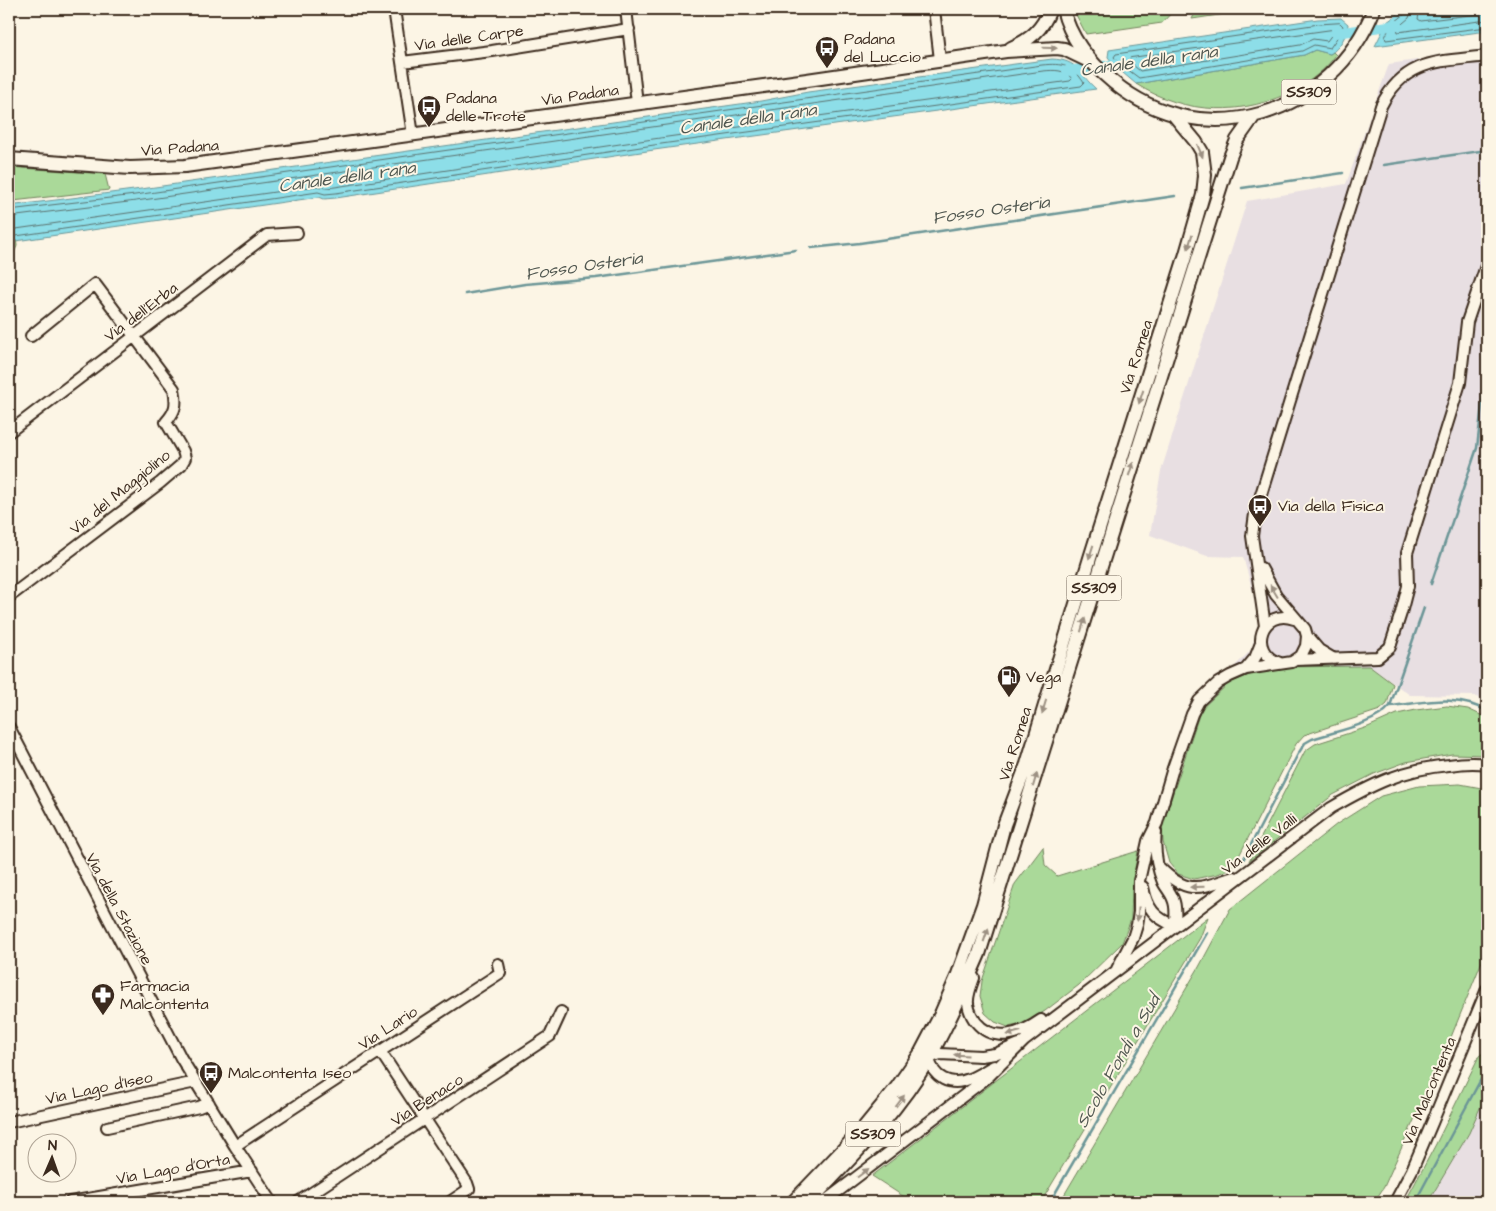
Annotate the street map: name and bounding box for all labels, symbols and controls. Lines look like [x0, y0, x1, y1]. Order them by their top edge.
street label: Via delle Carpe [413, 19, 525, 57]
place label: Padana del Luccio [844, 28, 921, 68]
bus stop icon: Padana del Luccio [814, 35, 840, 69]
water label: Canale della rana [1079, 39, 1220, 83]
one-way arrow [1042, 45, 1058, 53]
street label: Via Padana [540, 79, 620, 111]
road number: SS309 [1282, 80, 1336, 104]
place label: Padana delle Trote [446, 87, 526, 127]
bus stop icon: Padana delle Trote [416, 94, 442, 128]
water label: Canale della rana [678, 97, 819, 141]
street label: Via Padana [140, 134, 220, 162]
one-way arrow [1196, 144, 1204, 159]
water label: Canale della rana [277, 155, 418, 199]
water label: Fosso Osteria [931, 189, 1052, 231]
one-way arrow [1185, 235, 1193, 250]
water label: Fosso Osteria [524, 245, 645, 287]
street label: Via dell'Erba [100, 277, 182, 347]
street label: Via Romea [1114, 317, 1158, 397]
one-way arrow [1136, 390, 1144, 405]
street label: Via del Maggiolino [65, 444, 176, 540]
one-way arrow [1127, 462, 1135, 477]
bus stop icon: Via della Fisica [1247, 493, 1273, 527]
place label: Via della Fisica [1278, 495, 1384, 517]
one-way arrow [1087, 545, 1095, 560]
road number: SS309 [1066, 576, 1122, 600]
one-way arrow [1269, 584, 1278, 597]
one-way arrow [1079, 617, 1087, 632]
fuel station icon: Vega [996, 664, 1022, 698]
place label: Vega [1026, 666, 1061, 689]
one-way arrow [1040, 700, 1048, 715]
street label: Via Romea [993, 704, 1037, 784]
one-way arrow [1031, 772, 1039, 787]
street label: Via delle Valli [1217, 808, 1302, 880]
street label: Via della Stazione [80, 849, 158, 969]
one-way arrow [1188, 883, 1204, 891]
one-way arrow [1134, 907, 1142, 923]
one-way arrow [982, 927, 990, 942]
place label: Farmacia Malcontenta [120, 975, 209, 1015]
pharmacy icon: Farmacia Malcontenta [90, 982, 116, 1016]
water label: Scolo Fondi a Sud [1070, 986, 1168, 1132]
street label: Via Lario [354, 1001, 422, 1055]
one-way arrow [1007, 1030, 1022, 1038]
street label: Via Malcontenta [1396, 1033, 1462, 1149]
one-way arrow [952, 1050, 968, 1058]
bus stop icon: Malcontenta Iseo [198, 1060, 224, 1094]
place label: Malcontenta Iseo [228, 1062, 351, 1084]
street label: Via Lago d'Iseo [44, 1066, 155, 1111]
street label: Via Benaco [386, 1068, 468, 1132]
one-way arrow [894, 1095, 905, 1108]
road number: SS309 [846, 1122, 900, 1146]
north arrow [28, 1134, 78, 1184]
text: N [48, 1136, 57, 1156]
street label: Via Lago d'Orta [115, 1148, 232, 1191]
one-way arrow [856, 1167, 869, 1178]

